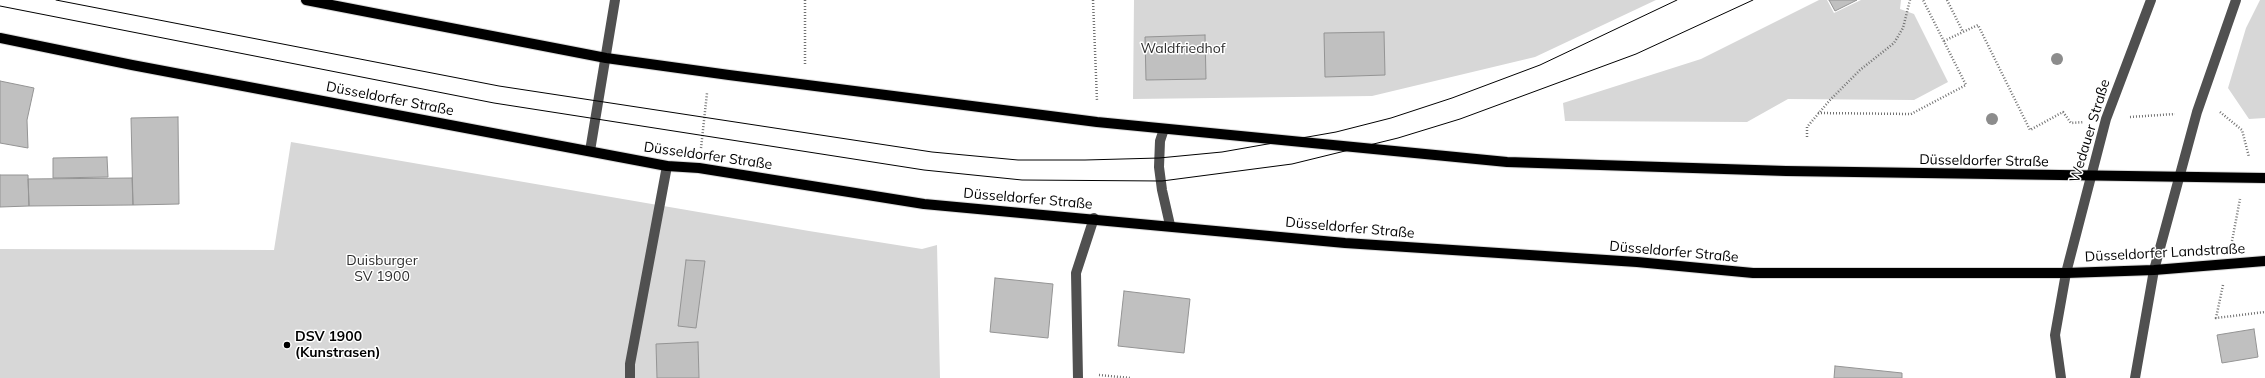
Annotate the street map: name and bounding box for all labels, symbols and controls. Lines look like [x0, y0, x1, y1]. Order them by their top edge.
park label: Waldfriedhof [1141, 41, 1225, 57]
street label: Wedauer Straße [2066, 77, 2114, 185]
street label: Düsseldorfer Straße [325, 78, 455, 120]
street label: Düsseldorfer Straße [643, 139, 773, 173]
street label: Düsseldorfer Straße [1919, 151, 2049, 171]
street label: Düsseldorfer Straße [963, 185, 1093, 213]
street label: Düsseldorfer Straße [1285, 214, 1415, 242]
street label: Düsseldorfer Straße [1609, 238, 1739, 266]
street label: Düsseldorfer Landstraße [2084, 240, 2246, 266]
park label: Duisburger SV 1900 [346, 253, 418, 286]
place label: DSV 1900 (Kunstrasen) [295, 329, 380, 362]
marker: DSV 1900 (Kunstrasen) [282, 340, 292, 350]

